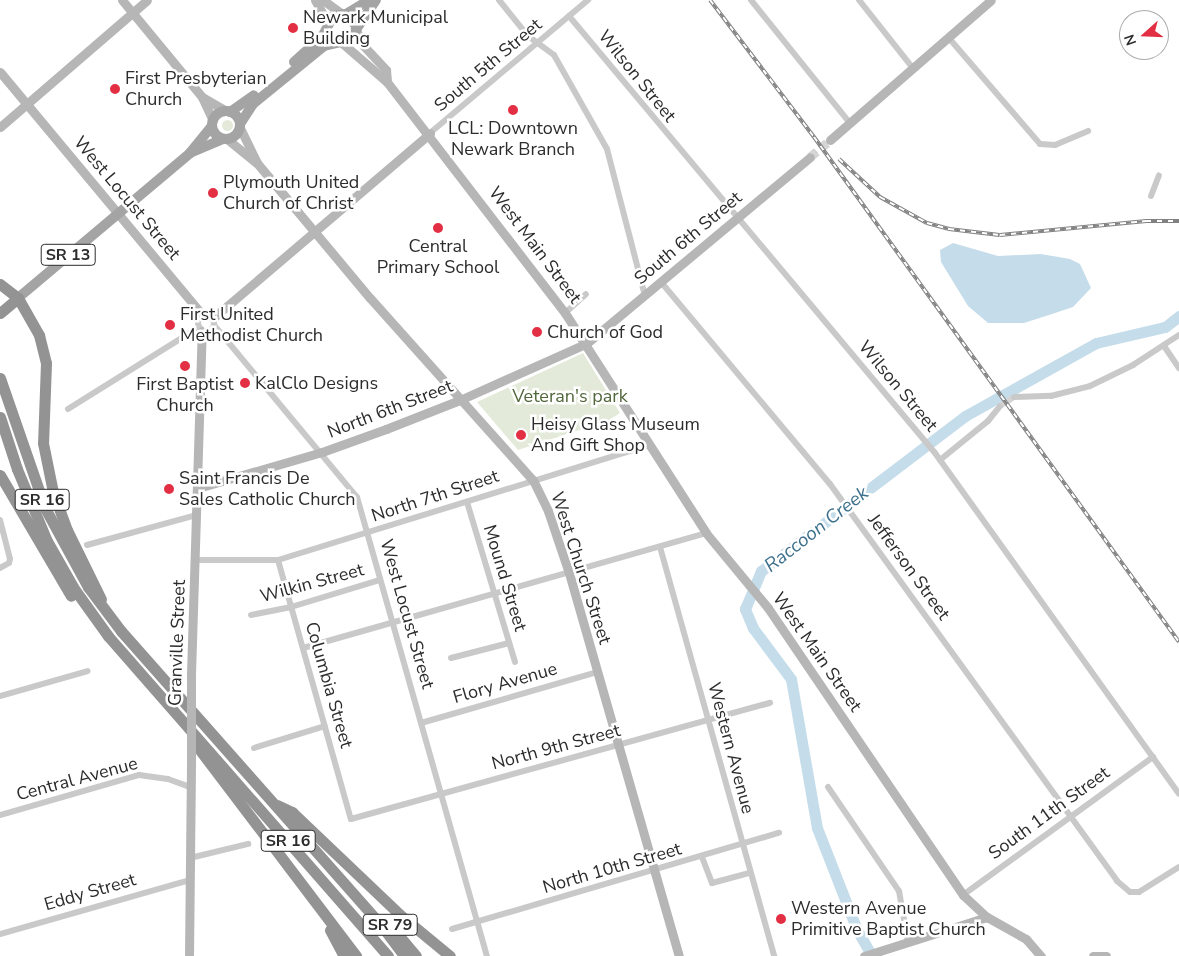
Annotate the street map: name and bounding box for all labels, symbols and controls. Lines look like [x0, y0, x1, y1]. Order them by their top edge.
place label: Newark Municipal Building [303, 7, 448, 50]
north arrow [1119, 10, 1169, 60]
street label: South 5th Street [430, 14, 546, 116]
marker: Newark Municipal Building [287, 22, 299, 34]
street label: Wilson Street [593, 26, 681, 126]
text: N [1120, 32, 1141, 48]
place label: First Presbyterian Church [125, 68, 267, 110]
marker: First Presbyterian Church [109, 83, 121, 95]
marker: LCL: Downtown Newark Branch [507, 104, 519, 116]
place label: LCL: Downtown Newark Branch [448, 118, 578, 160]
street label: West Locust Street [69, 132, 185, 264]
place label: Plymouth United Church of Christ [223, 172, 359, 214]
street label: West Main Street [484, 182, 586, 308]
marker: Plymouth United Church of Christ [207, 187, 219, 199]
street label: South 6th Street [630, 187, 746, 289]
marker: Central Primary School [432, 222, 444, 234]
place label: Central Primary School [377, 236, 499, 278]
road number: SR 13 [40, 242, 96, 268]
place label: First United Methodist Church [180, 304, 323, 346]
marker: First United Methodist Church [164, 319, 176, 331]
place label: Church of God [547, 321, 663, 343]
marker: Church of God [531, 326, 543, 338]
street label: Wilson Street [854, 336, 942, 436]
marker: First Baptist Church [179, 360, 191, 372]
place label: KalClo Designs [255, 372, 378, 394]
place label: First Baptist Church [136, 374, 234, 416]
street label: North 6th Street [324, 375, 456, 443]
marker: KalClo Designs [239, 377, 251, 389]
park label: Veteran's park [512, 385, 628, 407]
place label: Heisy Glass Museum And Gift Shop [531, 414, 700, 456]
marker: Heisy Glass Museum And Gift Shop [515, 429, 527, 441]
street label: North 7th Street [369, 465, 501, 527]
place label: Saint Francis De Sales Catholic Church [179, 468, 355, 510]
water label: Raccoon Creek [760, 482, 874, 578]
marker: Saint Francis De Sales Catholic Church [163, 483, 175, 495]
road number: SR 16 [15, 486, 70, 514]
street label: West Church Street [546, 489, 616, 647]
street label: Jefferson Street [863, 510, 955, 624]
street label: Mound Street [479, 522, 531, 634]
street label: West Locust Street [375, 537, 439, 691]
street label: Wilkin Street [258, 559, 366, 607]
street label: Granville Street [164, 579, 190, 707]
street label: West Main Street [768, 588, 866, 716]
street label: Columbia Street [301, 619, 357, 751]
street label: Flory Avenue [450, 658, 560, 708]
street label: Western Avenue [703, 680, 759, 816]
street label: North 9th Street [489, 719, 623, 775]
street label: Central Avenue [14, 752, 140, 806]
street label: South 11th Street [984, 762, 1114, 864]
road number: SR 16 [260, 828, 316, 854]
street label: North 10th Street [540, 838, 684, 898]
street label: Eddy Street [42, 869, 138, 915]
place label: Western Avenue Primitive Baptist Church [791, 898, 986, 941]
road number: SR 79 [362, 912, 418, 938]
marker: Western Avenue Primitive Baptist Church [775, 913, 787, 925]

